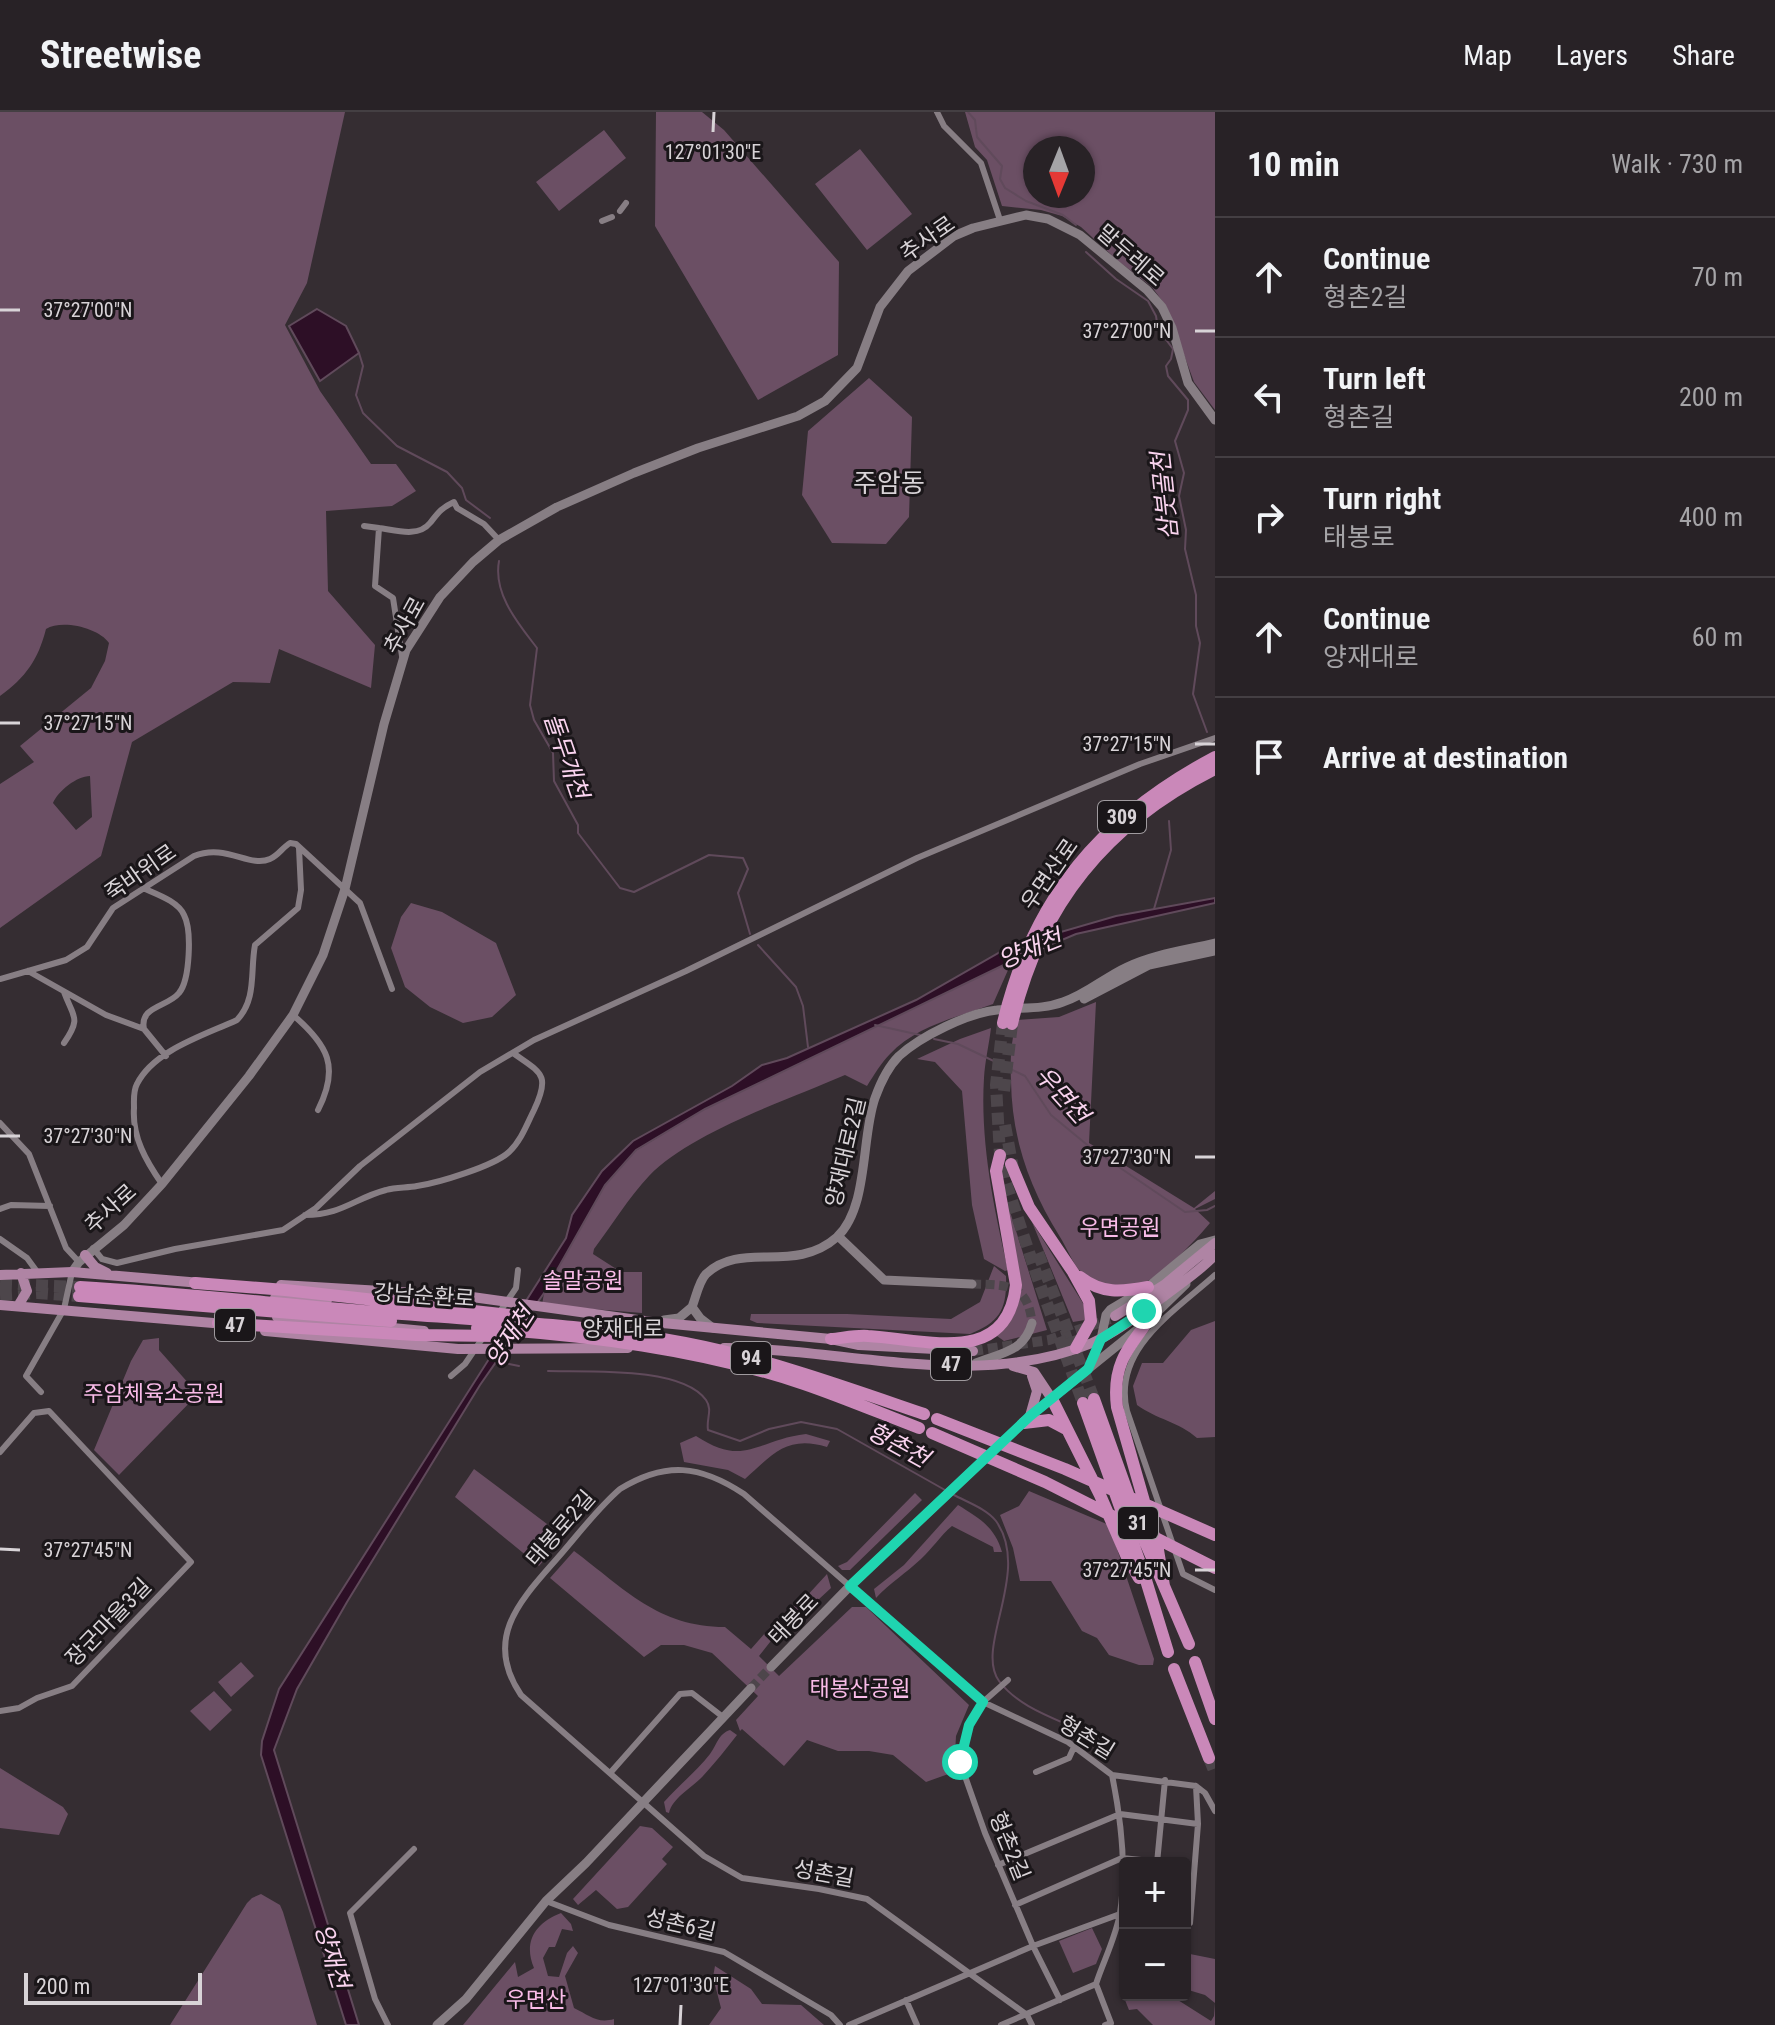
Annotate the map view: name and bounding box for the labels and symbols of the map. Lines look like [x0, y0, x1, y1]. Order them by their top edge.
north arrow [1023, 136, 1095, 208]
text: 127°01'30"E [665, 140, 761, 164]
street label: 추사로 [895, 211, 959, 266]
street label: 말두레로 [1092, 219, 1169, 291]
text: 37°27'00"N [43, 298, 133, 322]
text: 37°27'00"N [1082, 319, 1172, 343]
water label: 삼붓골천 [1146, 448, 1184, 541]
district label: 주암동 [853, 468, 925, 498]
street label: 추사로 [379, 593, 430, 658]
water label: 돌무개천 [538, 710, 595, 805]
text: 37°27'15"N [43, 711, 133, 735]
text: 37°27'15"N [1082, 732, 1172, 756]
road number: 309 [1098, 801, 1146, 833]
street label: 우면산로 [1016, 834, 1083, 915]
street label: 죽바위로 [100, 839, 181, 906]
water label: 양재천 [994, 923, 1069, 974]
water label: 우면천 [1029, 1061, 1097, 1131]
street label: 양재대로2길 [821, 1095, 870, 1210]
text: 37°27'30"N [43, 1124, 133, 1148]
text: 37°27'30"N [1082, 1145, 1172, 1169]
street label: 추사로 [79, 1179, 141, 1238]
park label: 우면공원 [1080, 1215, 1160, 1240]
park label: 솔말공원 [543, 1268, 623, 1293]
street label: 강남순환로 [373, 1279, 475, 1311]
route end [1126, 1293, 1162, 1329]
water label: 양재천 [480, 1299, 541, 1372]
road number: 47 [215, 1309, 255, 1341]
street label: 양재대로 [583, 1316, 663, 1341]
road number: 94 [731, 1342, 771, 1374]
road number: 47 [931, 1348, 971, 1380]
park label: 주암체육소공원 [83, 1381, 225, 1406]
water label: 형촌천 [862, 1417, 936, 1475]
street label: 태봉로2길 [521, 1485, 600, 1571]
road number: 31 [1118, 1507, 1158, 1539]
text: 37°27'45"N [43, 1538, 133, 1562]
text: 37°27'45"N [1082, 1558, 1172, 1582]
street label: 장군마을3길 [60, 1573, 156, 1671]
street label: 태봉로 [763, 1589, 823, 1650]
park label: 태봉산공원 [809, 1676, 911, 1701]
street label: 형촌길 [1054, 1711, 1119, 1764]
route start [942, 1744, 978, 1780]
street label: 형촌2길 [985, 1808, 1035, 1884]
street label: 성촌길 [792, 1856, 856, 1891]
street label: 성촌6길 [643, 1904, 719, 1945]
water label: 양재천 [309, 1920, 356, 1995]
scale bar [24, 1969, 202, 2005]
text: 127°01'30"E [633, 1973, 729, 1997]
park label: 우면산 [506, 1987, 566, 2012]

